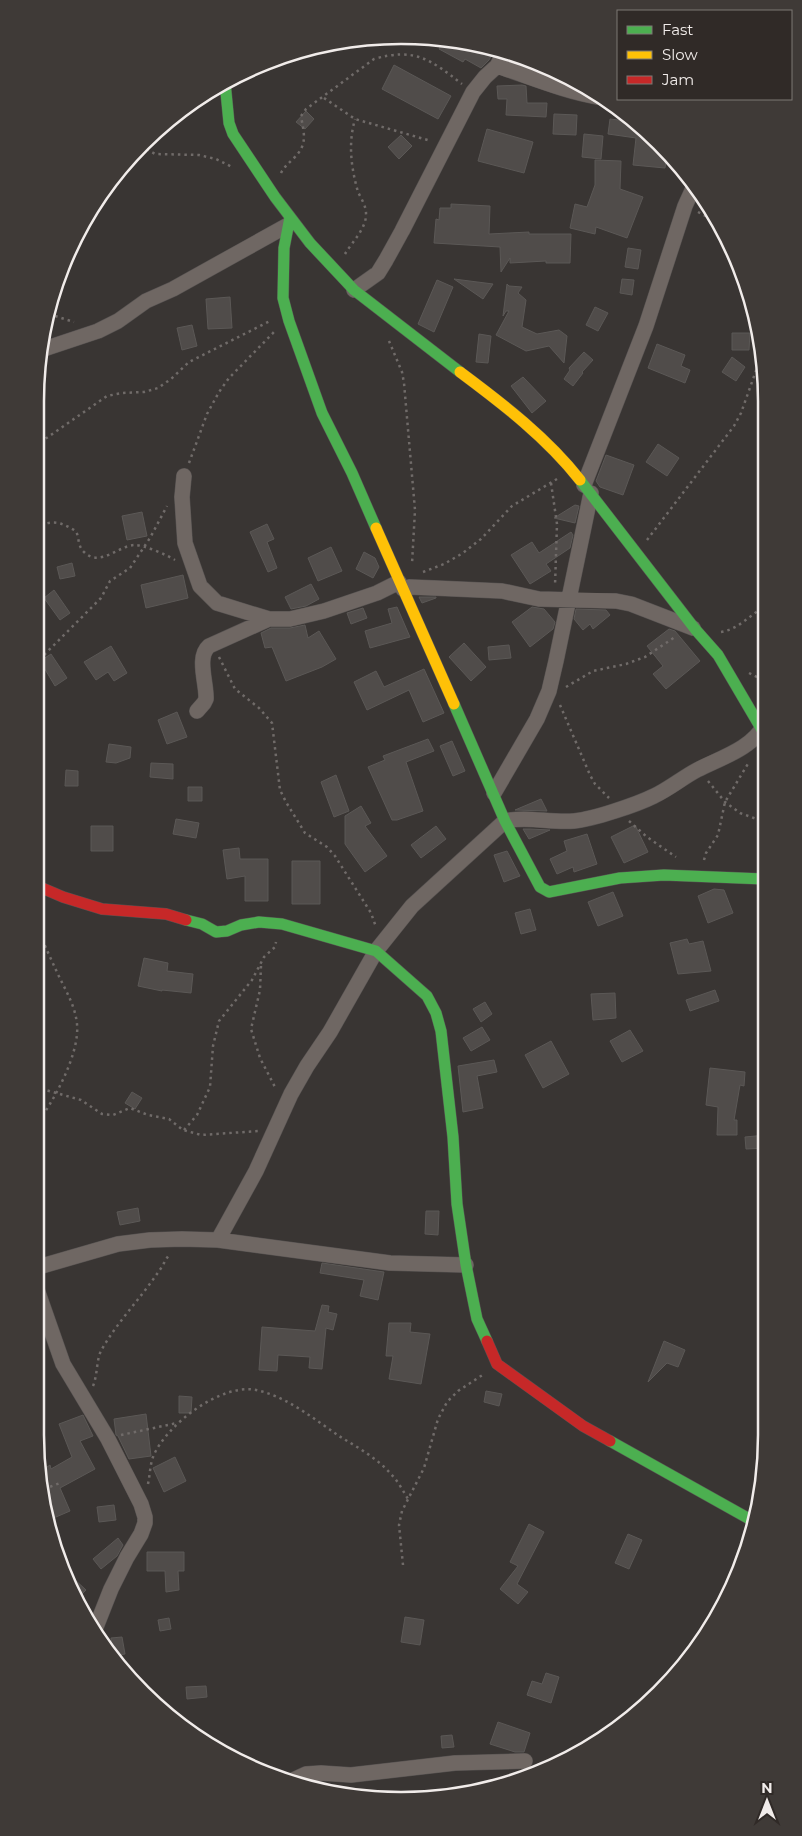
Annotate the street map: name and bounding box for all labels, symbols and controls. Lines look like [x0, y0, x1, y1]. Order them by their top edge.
legend [617, 10, 792, 100]
text: Fast [662, 20, 693, 39]
text: Slow [662, 45, 698, 64]
text: Jam [661, 70, 694, 89]
north arrow [742, 1776, 792, 1826]
text: N [761, 1779, 773, 1797]

